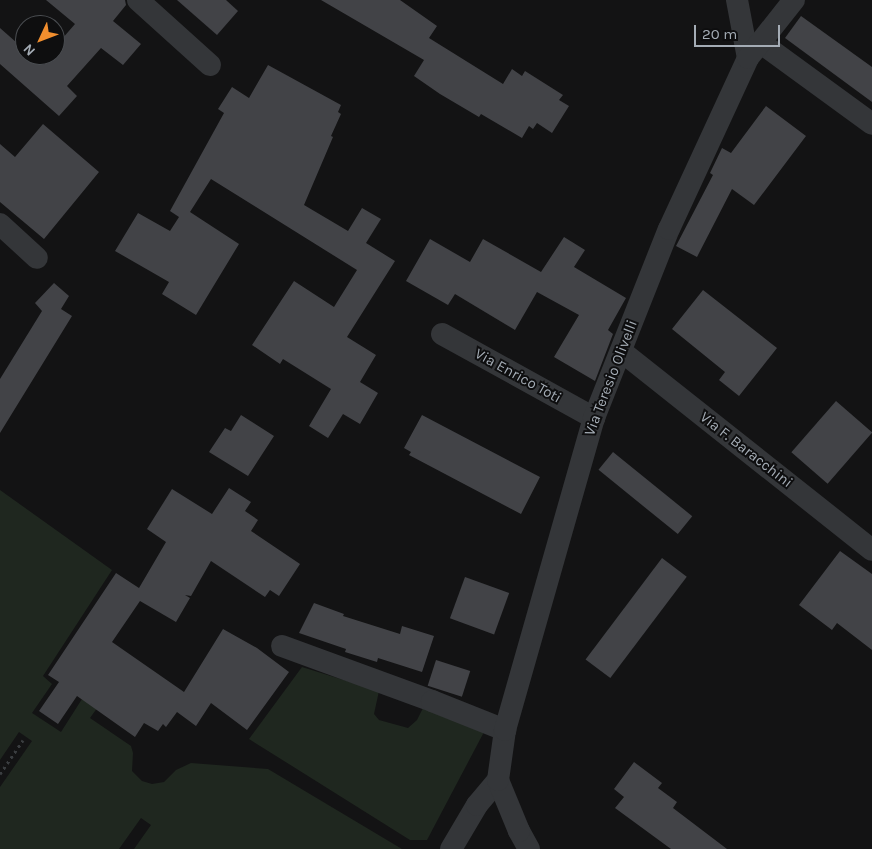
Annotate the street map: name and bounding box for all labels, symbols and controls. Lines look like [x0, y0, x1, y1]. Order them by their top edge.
north arrow [15, 15, 65, 65]
scale bar [697, 15, 783, 47]
text: 20 m [702, 25, 737, 43]
text: N [20, 40, 39, 59]
street label: Via Teresio Olivelli [581, 318, 641, 438]
street label: Via Enrico Toti [472, 345, 564, 407]
street label: Via F. Baracchini [696, 408, 796, 492]

